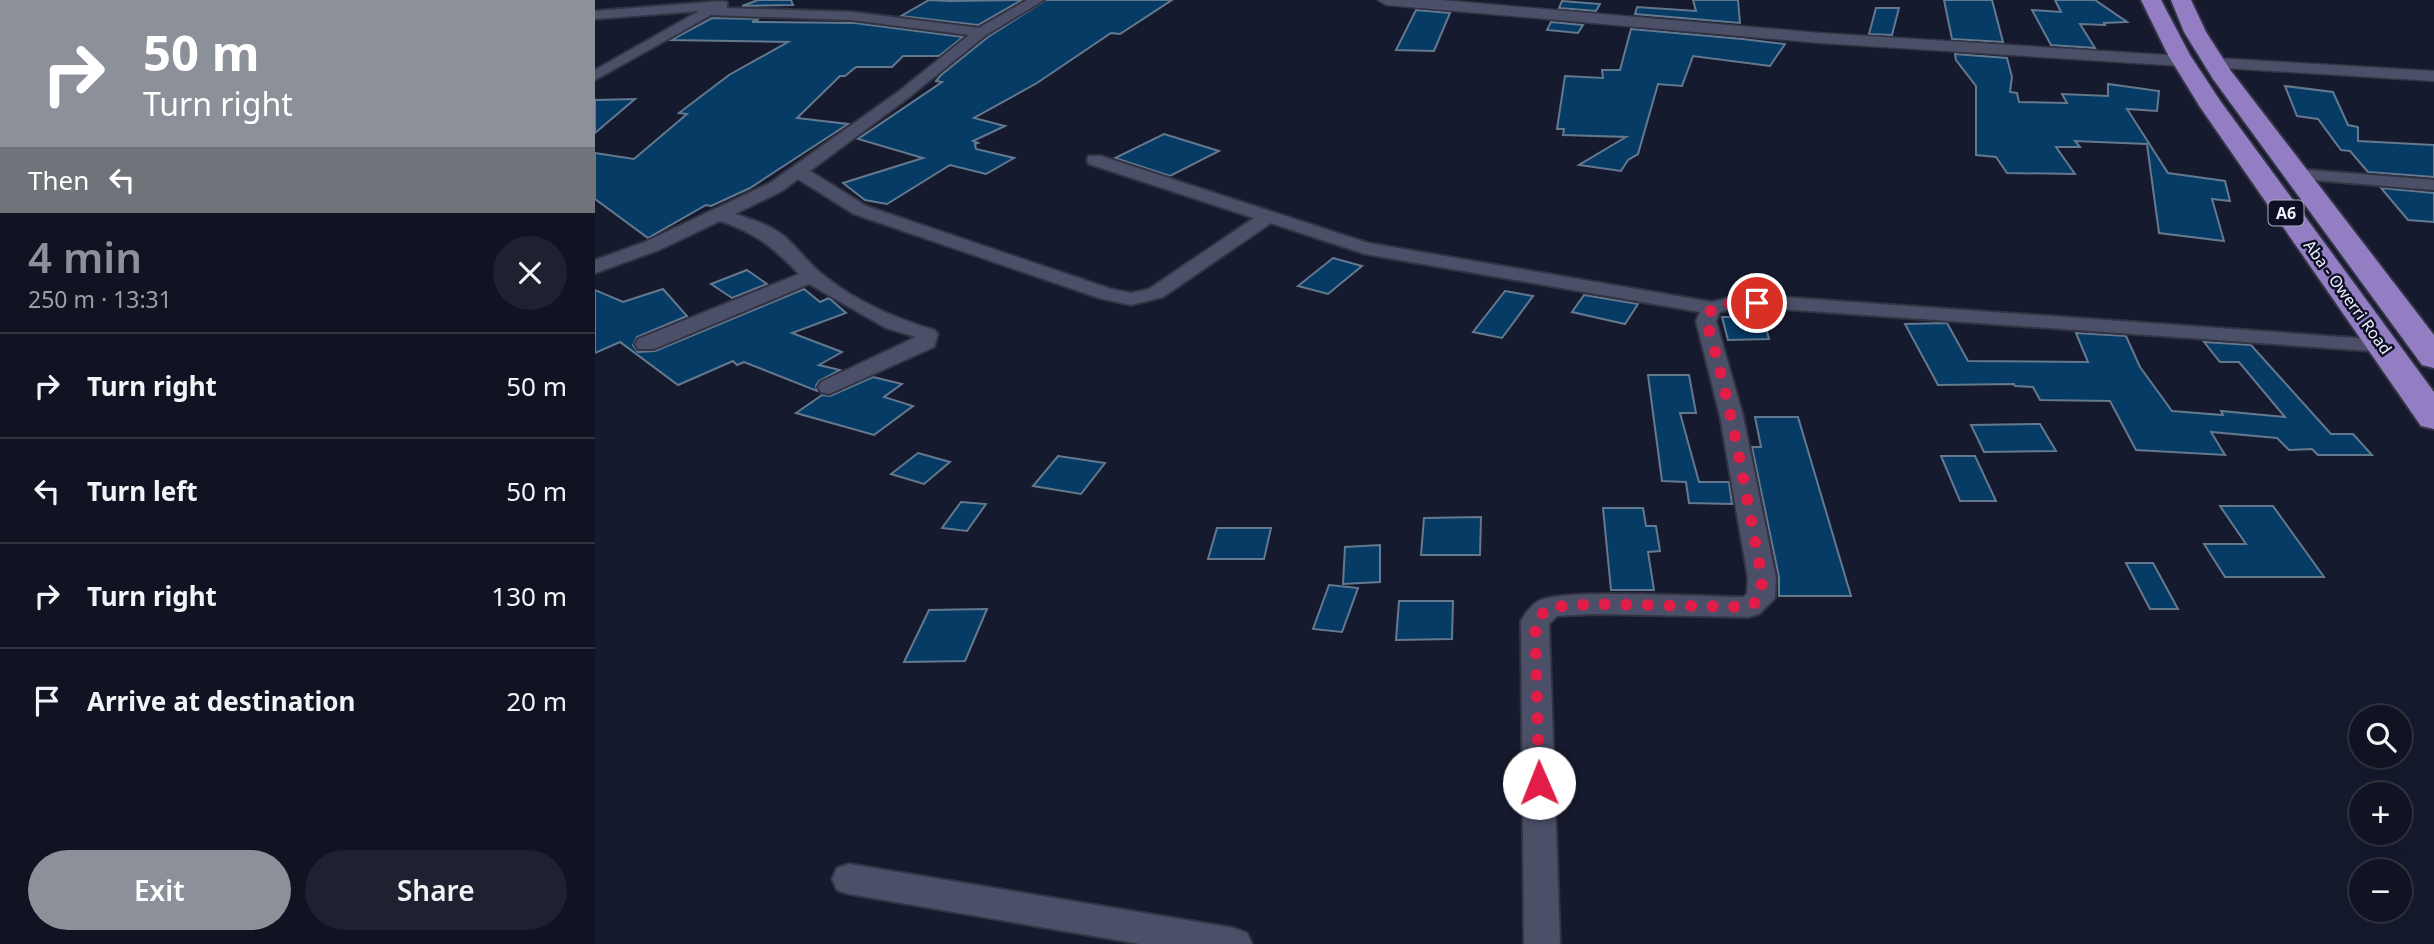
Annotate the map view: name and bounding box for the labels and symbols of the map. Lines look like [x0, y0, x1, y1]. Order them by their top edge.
road number: A6 [2269, 200, 2303, 226]
street label: Aba - Owerri Road [2299, 235, 2397, 359]
pin [1727, 273, 1787, 333]
position arrow [1502, 746, 1576, 820]

